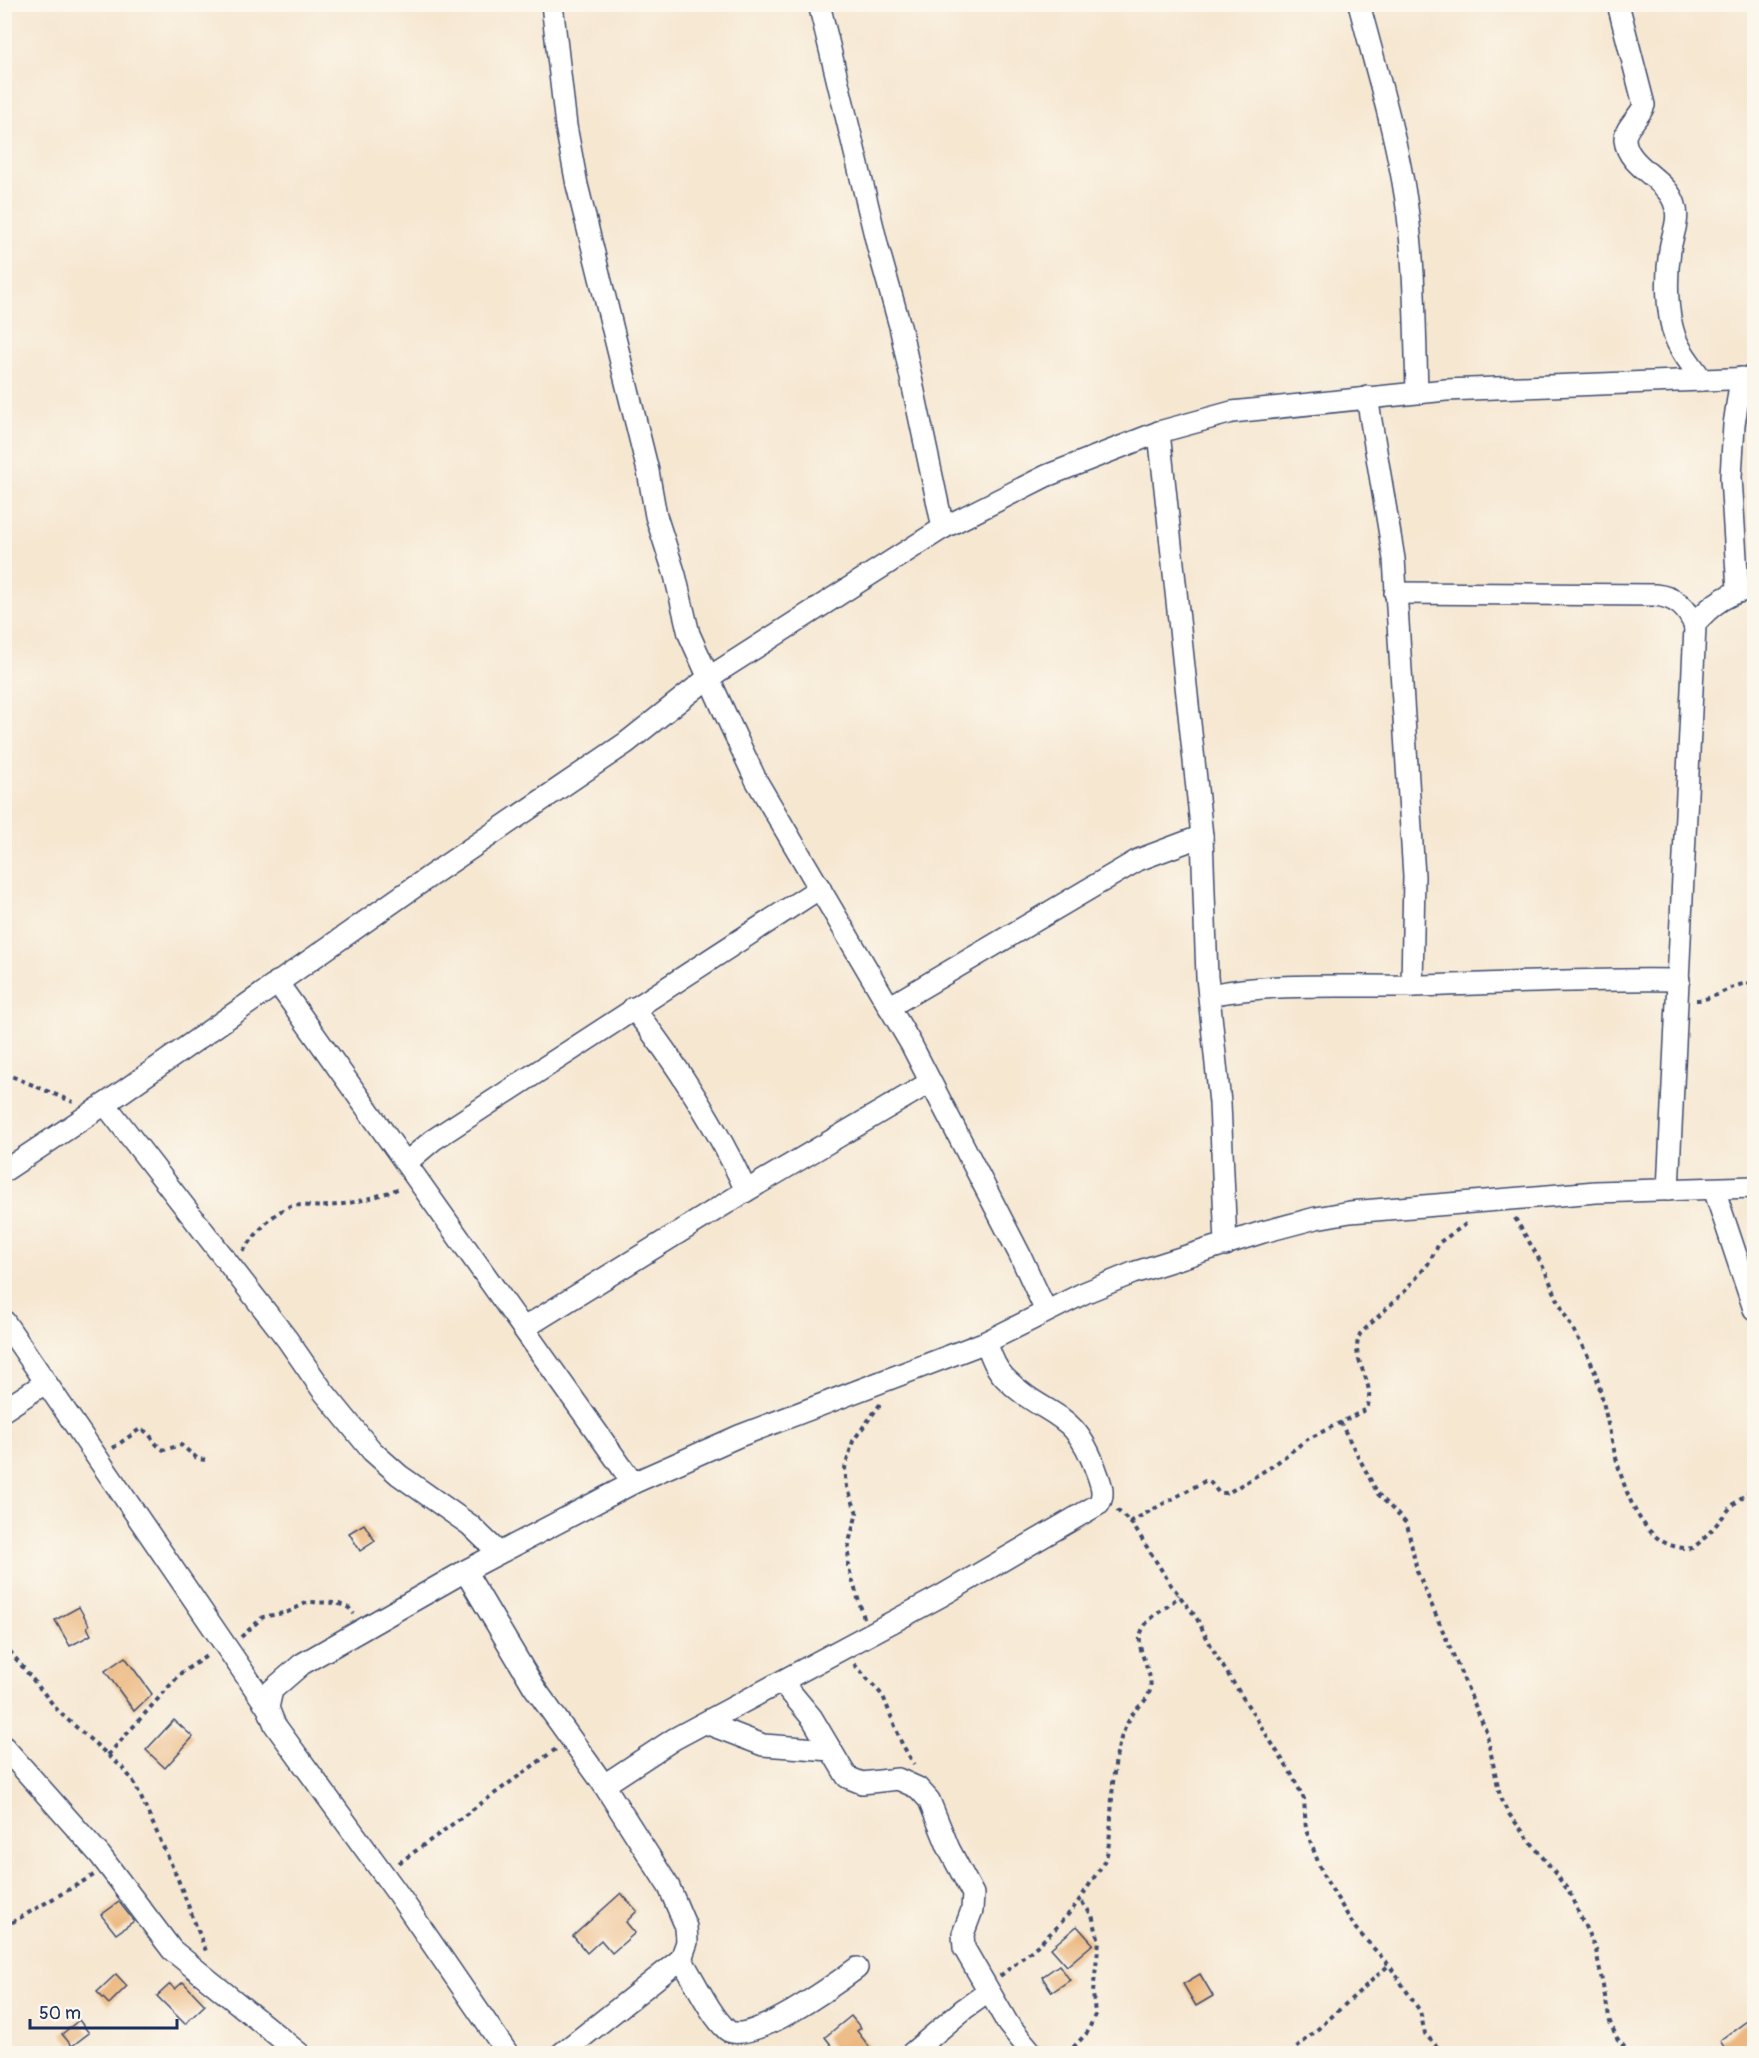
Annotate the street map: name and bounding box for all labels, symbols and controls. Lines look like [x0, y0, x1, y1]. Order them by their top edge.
scale bar [30, 1992, 177, 2030]
text: 50 m [39, 2002, 81, 2025]

